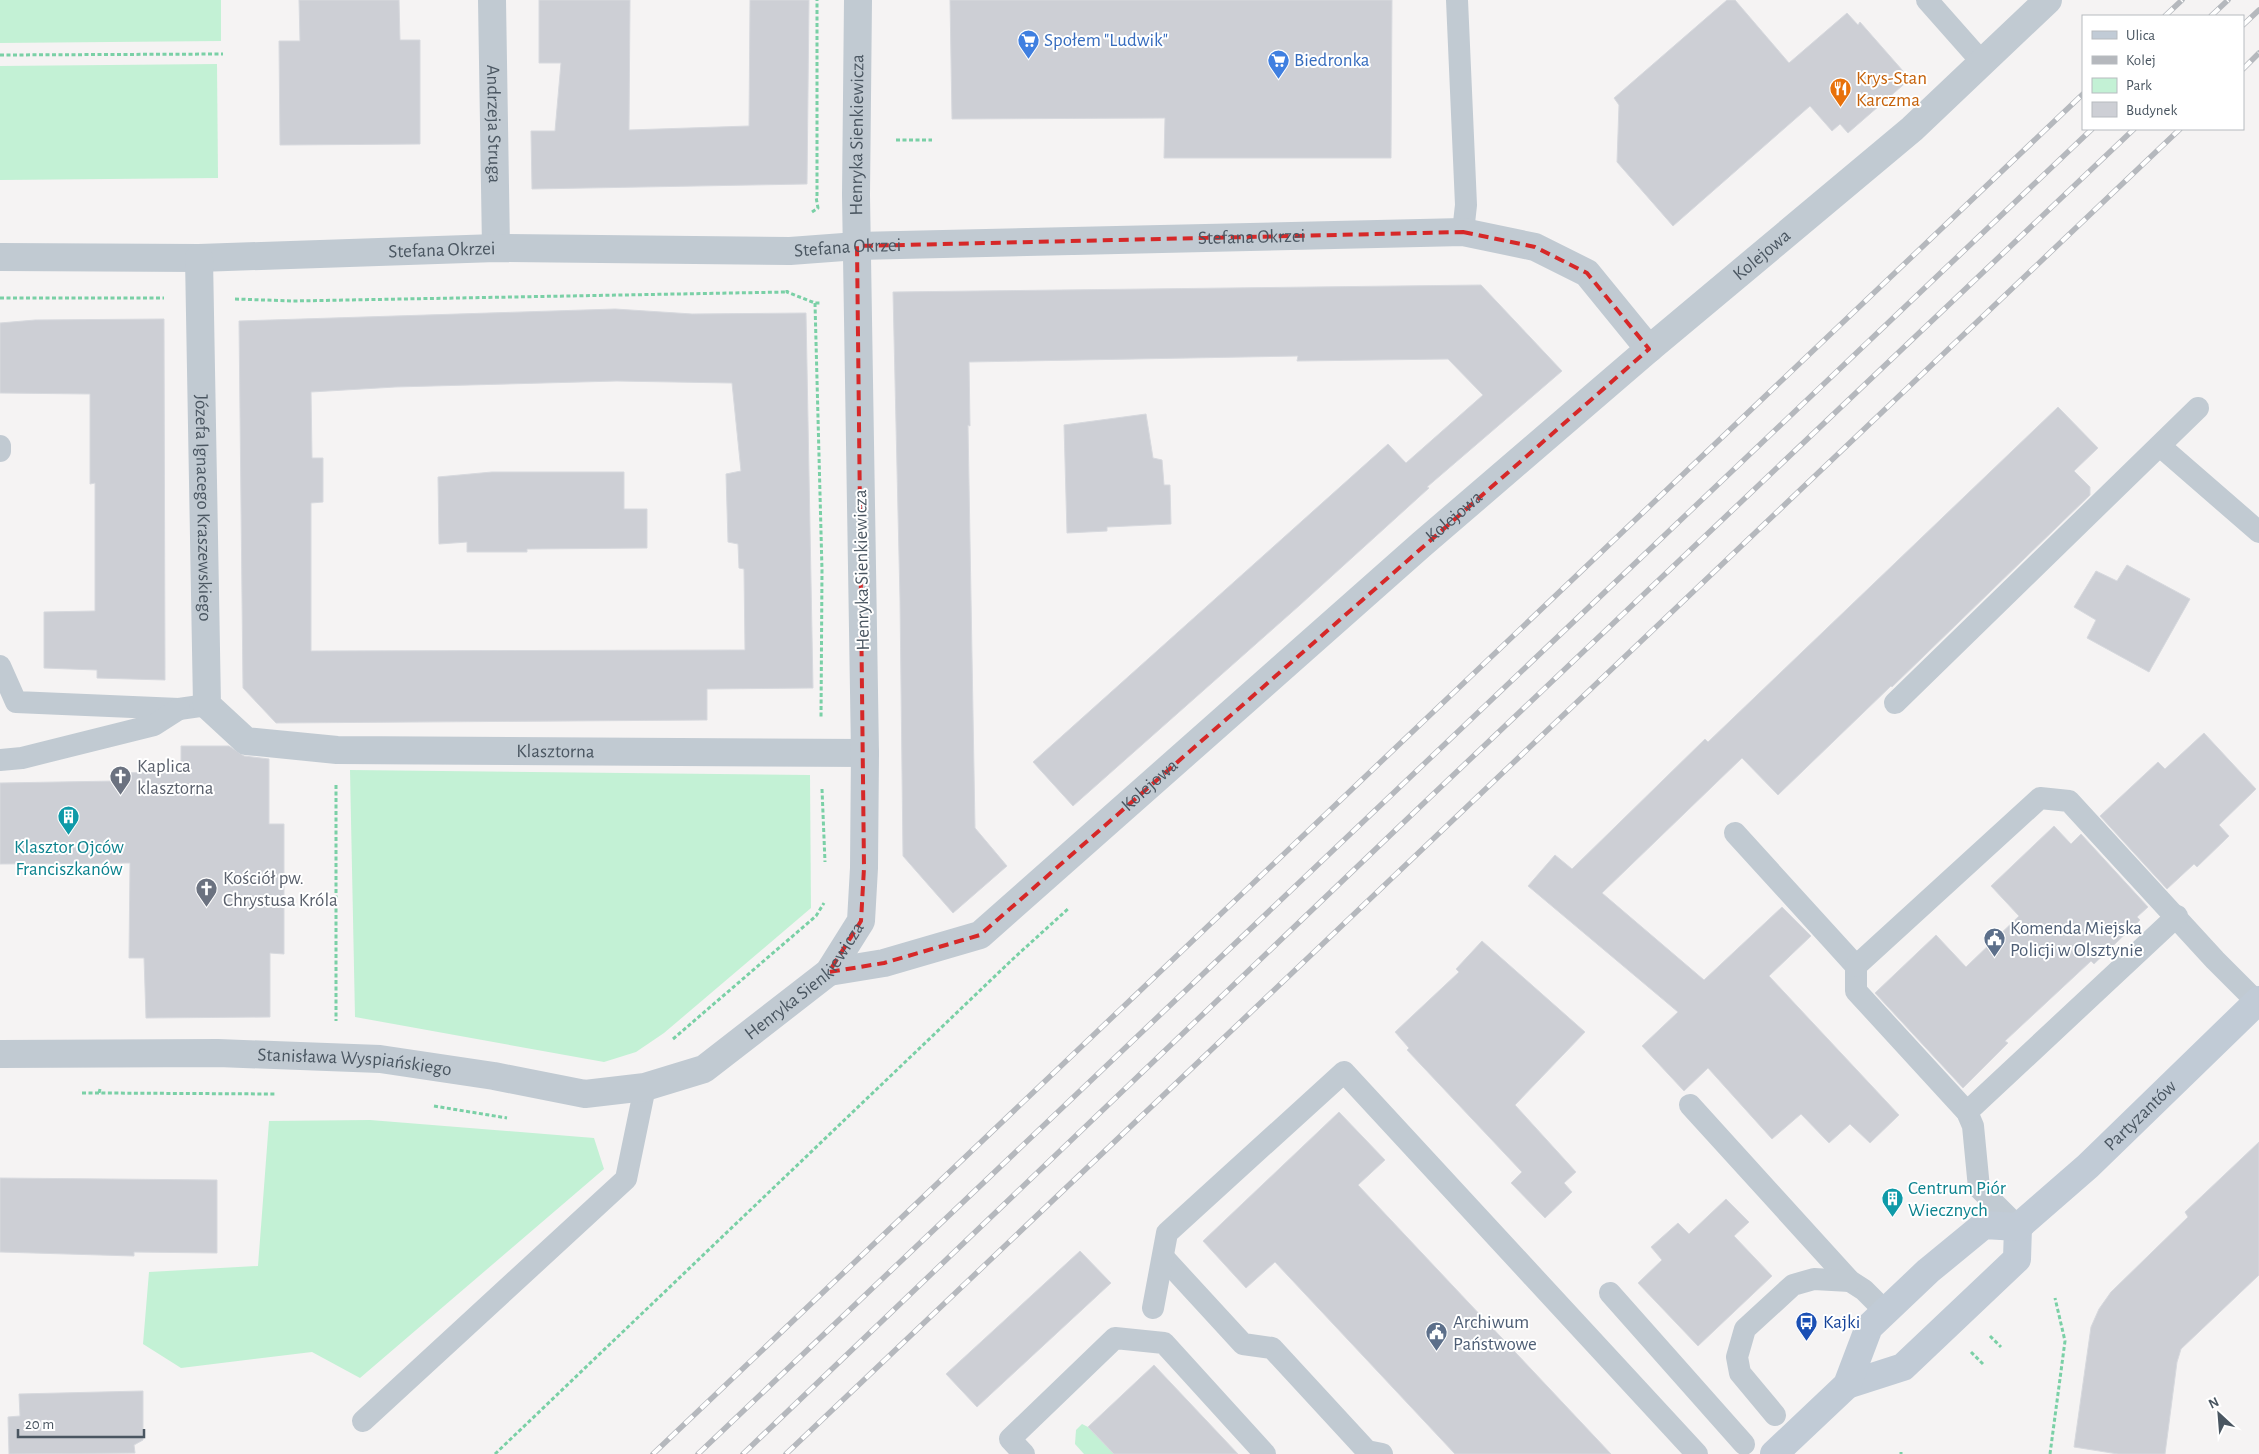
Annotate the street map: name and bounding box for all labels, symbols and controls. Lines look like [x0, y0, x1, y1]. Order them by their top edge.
legend [2082, 15, 2244, 130]
supermarket icon: Społem "Ludwik" [1016, 28, 1040, 59]
text: Ulica [2126, 28, 2155, 43]
place label: Społem "Ludwik" [1044, 31, 1168, 50]
supermarket icon: Biedronka [1266, 48, 1290, 79]
place label: Biedronka [1294, 51, 1370, 70]
text: Kolej [2126, 53, 2156, 68]
street label: Henryka Sienkiewicza [846, 54, 867, 216]
street label: Andrzeja Struga [484, 65, 504, 184]
place label: Krys-Stan Karczma [1856, 69, 1927, 110]
restaurant icon: Krys-Stan Karczma [1828, 77, 1852, 108]
text: Park [2126, 78, 2152, 93]
text: Budynek [2126, 103, 2178, 118]
street label: Kolejowa [1729, 225, 1794, 284]
street label: Stefana Okrzei [1198, 226, 1305, 248]
street label: Stefana Okrzei [793, 235, 901, 260]
street label: Stefana Okrzei [388, 239, 496, 261]
street label: Józefa Ignacego Kraszewskiego [192, 394, 215, 622]
street label: Kolejowa [1422, 487, 1486, 546]
street label: Henryka Sienkiewicza [851, 489, 873, 651]
street label: Klasztorna [516, 742, 595, 761]
street label: Kolejowa [1118, 755, 1181, 815]
place label: Kaplica klasztorna [137, 757, 214, 798]
church icon: Kaplica klasztorna [109, 765, 133, 796]
building icon: Klasztor Ojców Franciszkanów [57, 804, 81, 835]
place label: Klasztor Ojców Franciszkanów [14, 838, 124, 879]
place label: Kościół pw. Chrystusa Króla [223, 869, 338, 910]
church icon: Kościół pw. Chrystusa Króla [195, 877, 219, 908]
street label: Henryka Sienkiewicza [741, 918, 868, 1043]
place label: Komenda Miejska Policji w Olsztynie [2010, 919, 2143, 960]
public building icon: Komenda Miejska Policji w Olsztynie [1982, 927, 2006, 958]
street label: Stanisława Wyspiańskiego [257, 1045, 453, 1079]
street label: Partyzantów [2101, 1076, 2180, 1154]
place label: Centrum Piór Wiecznych [1908, 1179, 2006, 1220]
building icon: Centrum Piór Wiecznych [1880, 1187, 1904, 1218]
bus stop icon: Kajki [1795, 1310, 1819, 1341]
place label: Archiwum Państwowe [1453, 1313, 1537, 1354]
place label: Kajki [1823, 1313, 1860, 1332]
public building icon: Archiwum Państwowe [1425, 1321, 1449, 1352]
north arrow [2194, 1389, 2244, 1439]
text: N [2206, 1395, 2221, 1412]
scale bar [18, 1406, 144, 1438]
text: 20 m [25, 1417, 54, 1432]

